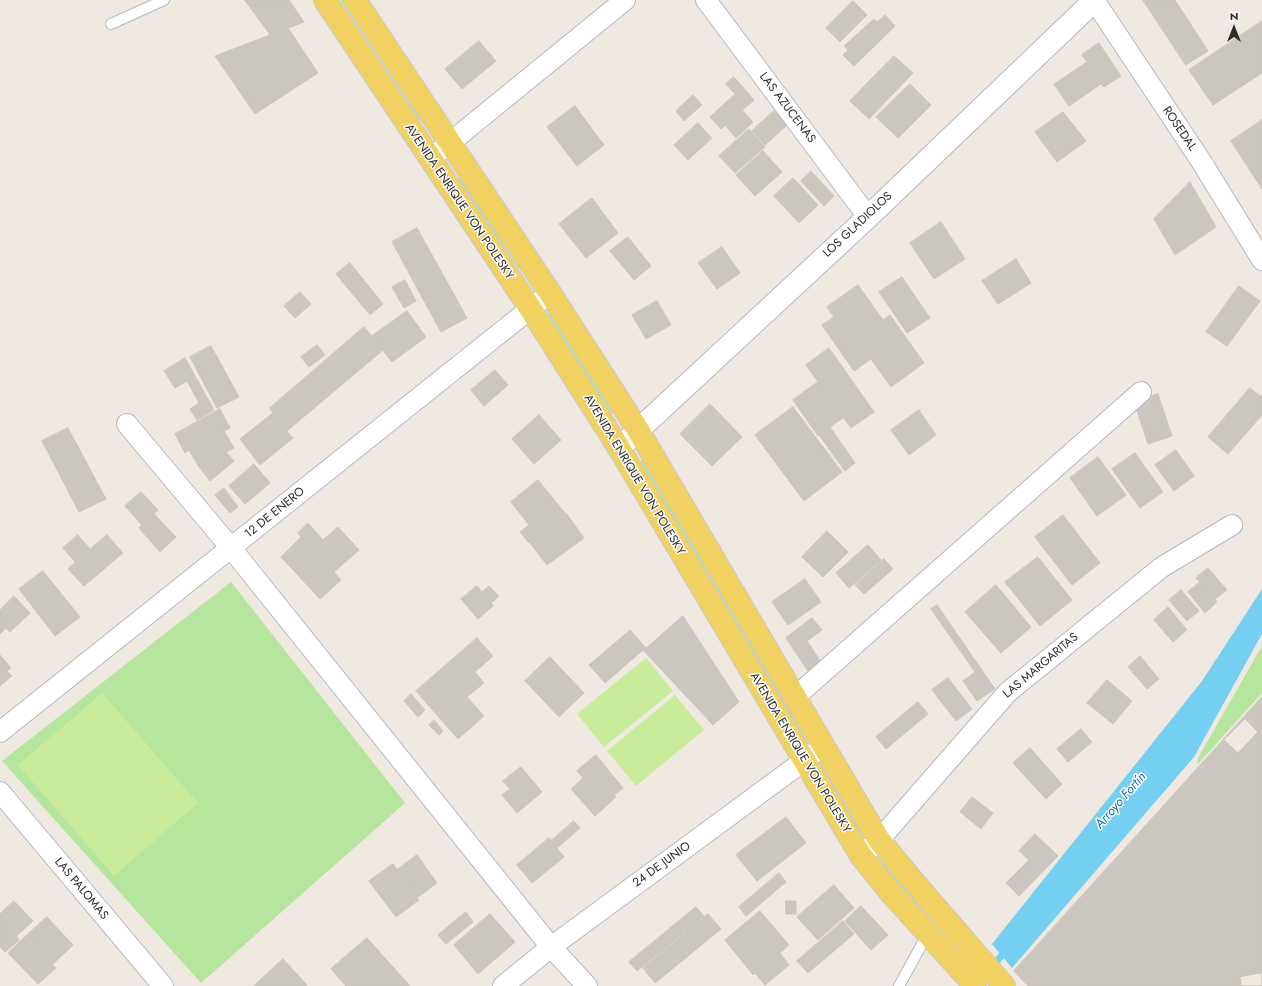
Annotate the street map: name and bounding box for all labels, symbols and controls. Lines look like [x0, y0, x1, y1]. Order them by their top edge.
north arrow [1214, 8, 1254, 48]
text: N [1230, 8, 1238, 24]
street label: LAS AZUCENAS [756, 70, 818, 146]
street label: ROSEDAL [1159, 104, 1199, 154]
street label: AVENIDA ENRIQUE VON POLESKY [402, 122, 516, 282]
street label: LOS GLADIOLOS [820, 189, 896, 261]
street label: AVENIDA ENRIQUE VON POLESKY [580, 392, 688, 558]
street label: 12 DE ENERO [242, 484, 308, 542]
street label: LAS MARGARITAS [1001, 630, 1081, 702]
street label: AVENIDA ENRIQUE VON POLESKY [746, 670, 854, 836]
water label: Arroyo Fortín [1092, 770, 1150, 832]
street label: 24 DE JUNIO [630, 839, 694, 891]
street label: LAS PALOMAS [51, 855, 111, 923]

